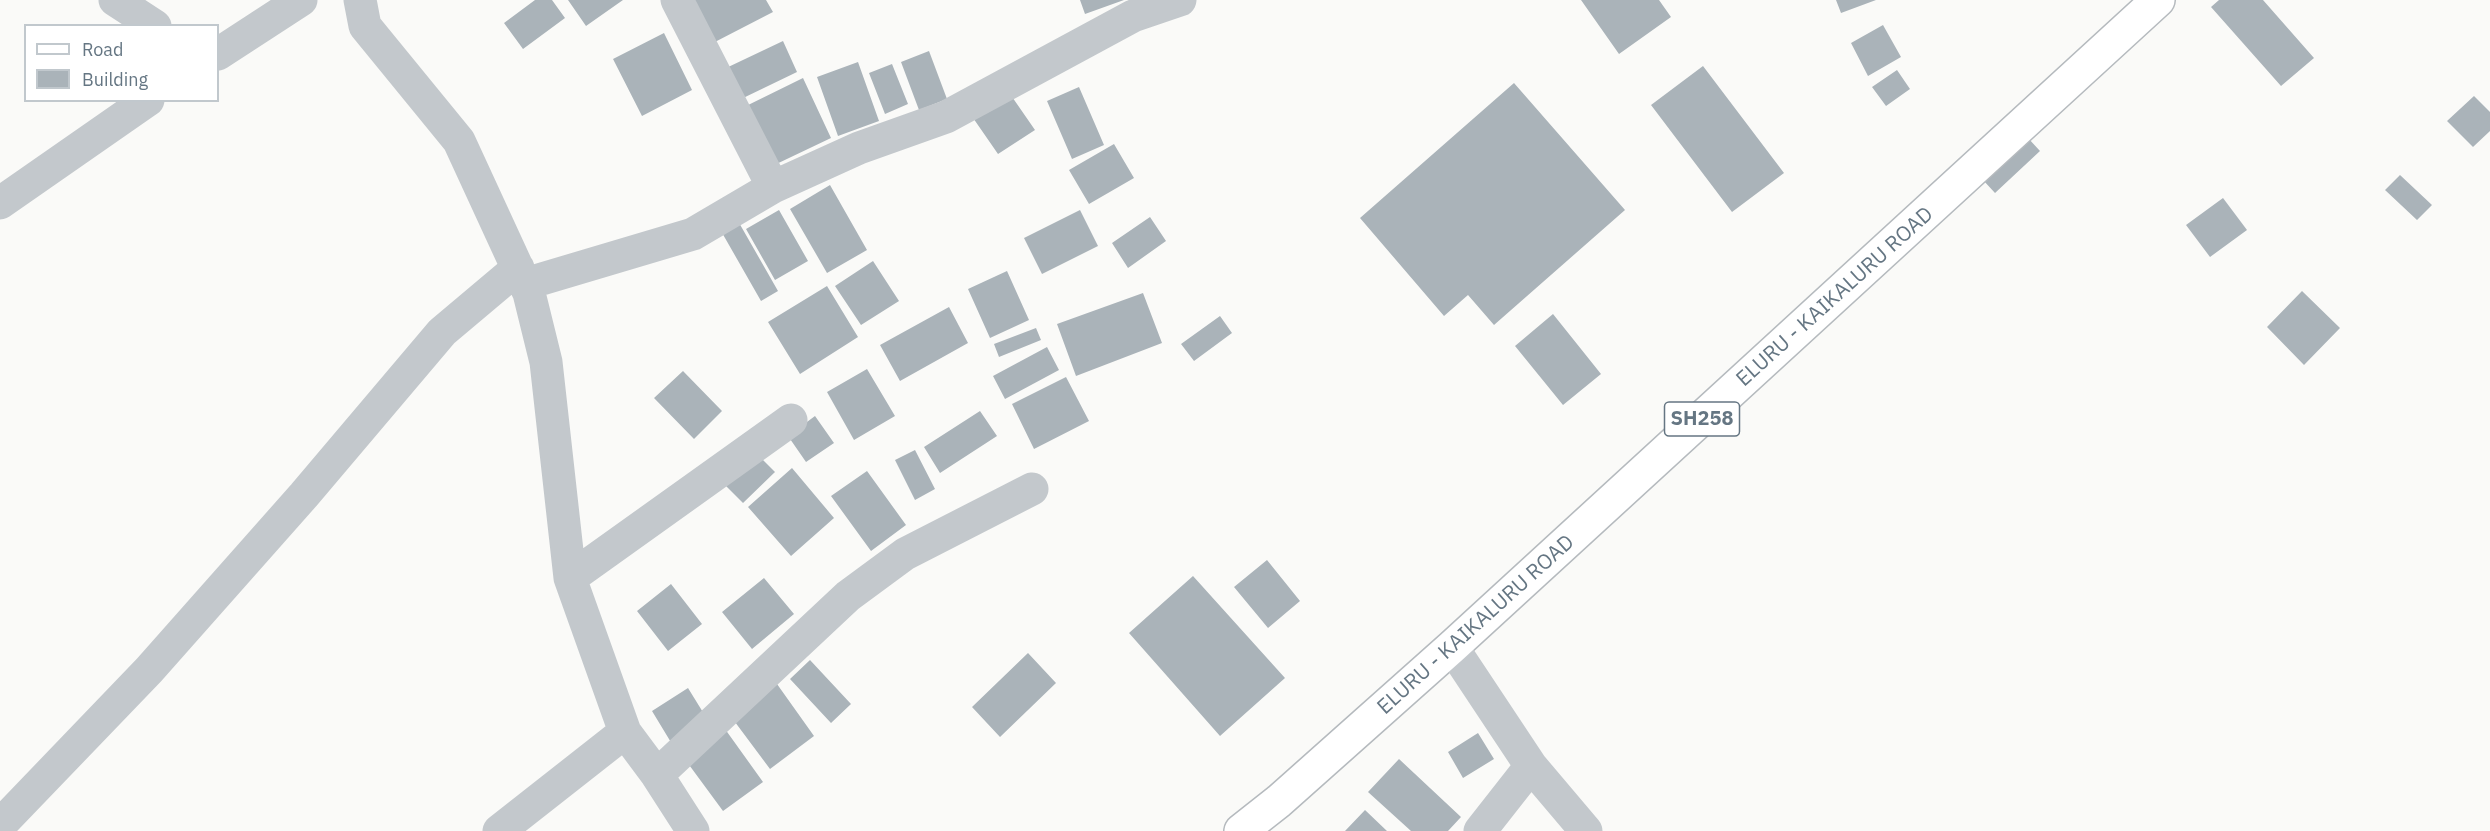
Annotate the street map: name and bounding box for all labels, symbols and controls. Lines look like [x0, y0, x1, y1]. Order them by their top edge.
legend [24, 24, 219, 102]
text: Road [82, 38, 123, 61]
text: Building [82, 68, 148, 91]
street label: ELURU - KAIKALURU ROAD [1731, 202, 1939, 392]
road number: SH258 [1664, 402, 1740, 436]
street label: ELURU - KAIKALURU ROAD [1372, 530, 1580, 720]

